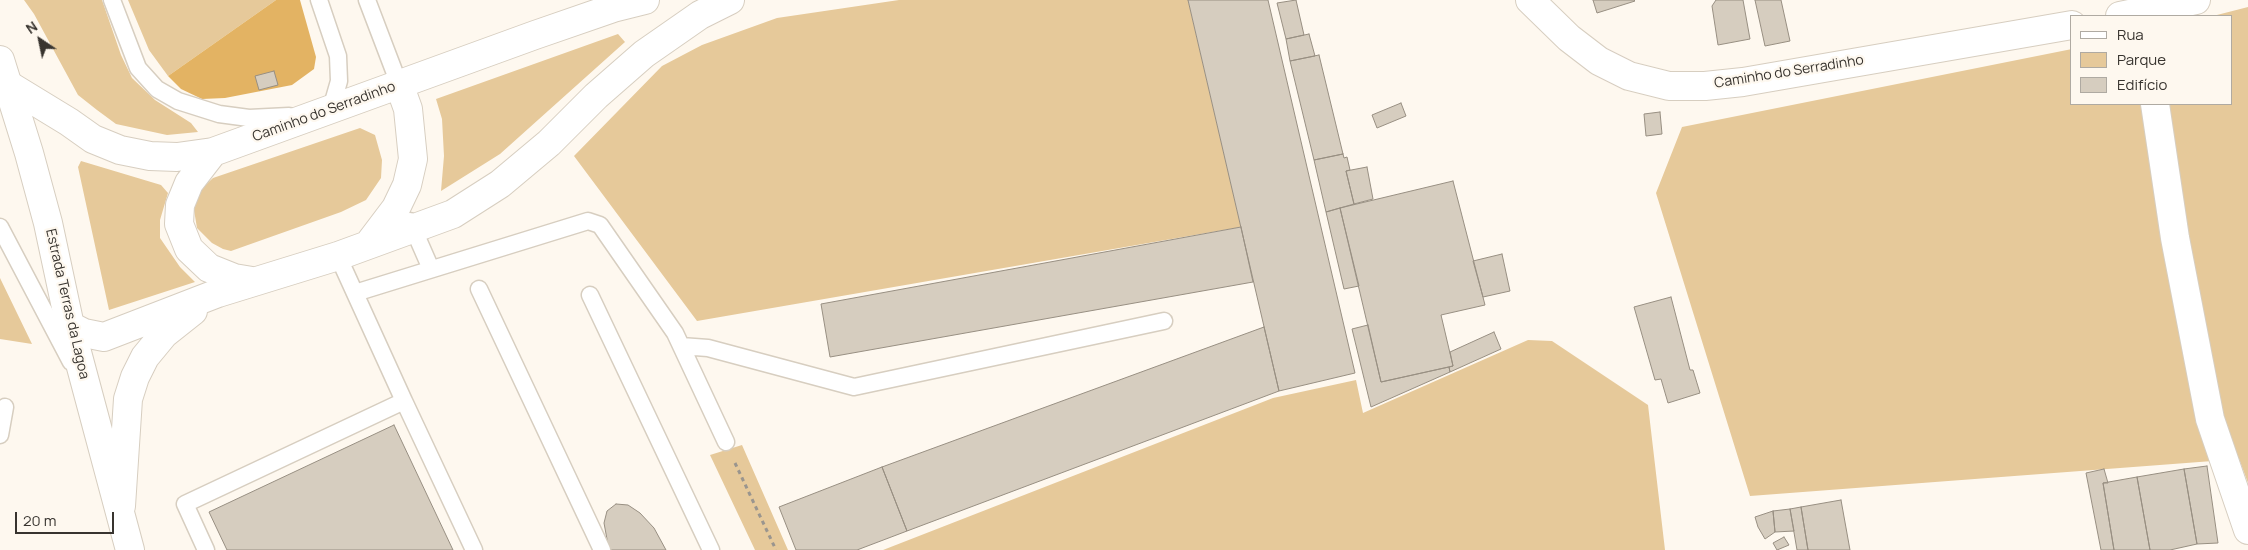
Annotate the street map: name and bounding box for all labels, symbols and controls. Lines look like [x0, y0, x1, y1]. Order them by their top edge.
north arrow [15, 15, 65, 65]
legend [2070, 15, 2233, 105]
text: N [22, 16, 41, 38]
text: Rua [2117, 24, 2144, 45]
text: Parque [2117, 49, 2166, 70]
street label: Caminho do Serradinho [1713, 52, 1865, 92]
text: Edifício [2117, 74, 2167, 95]
street label: Caminho do Serradinho [250, 78, 398, 146]
street label: Estrada Terras da Lagoa [42, 227, 92, 381]
scale bar [18, 502, 116, 534]
text: 20 m [23, 510, 56, 531]

